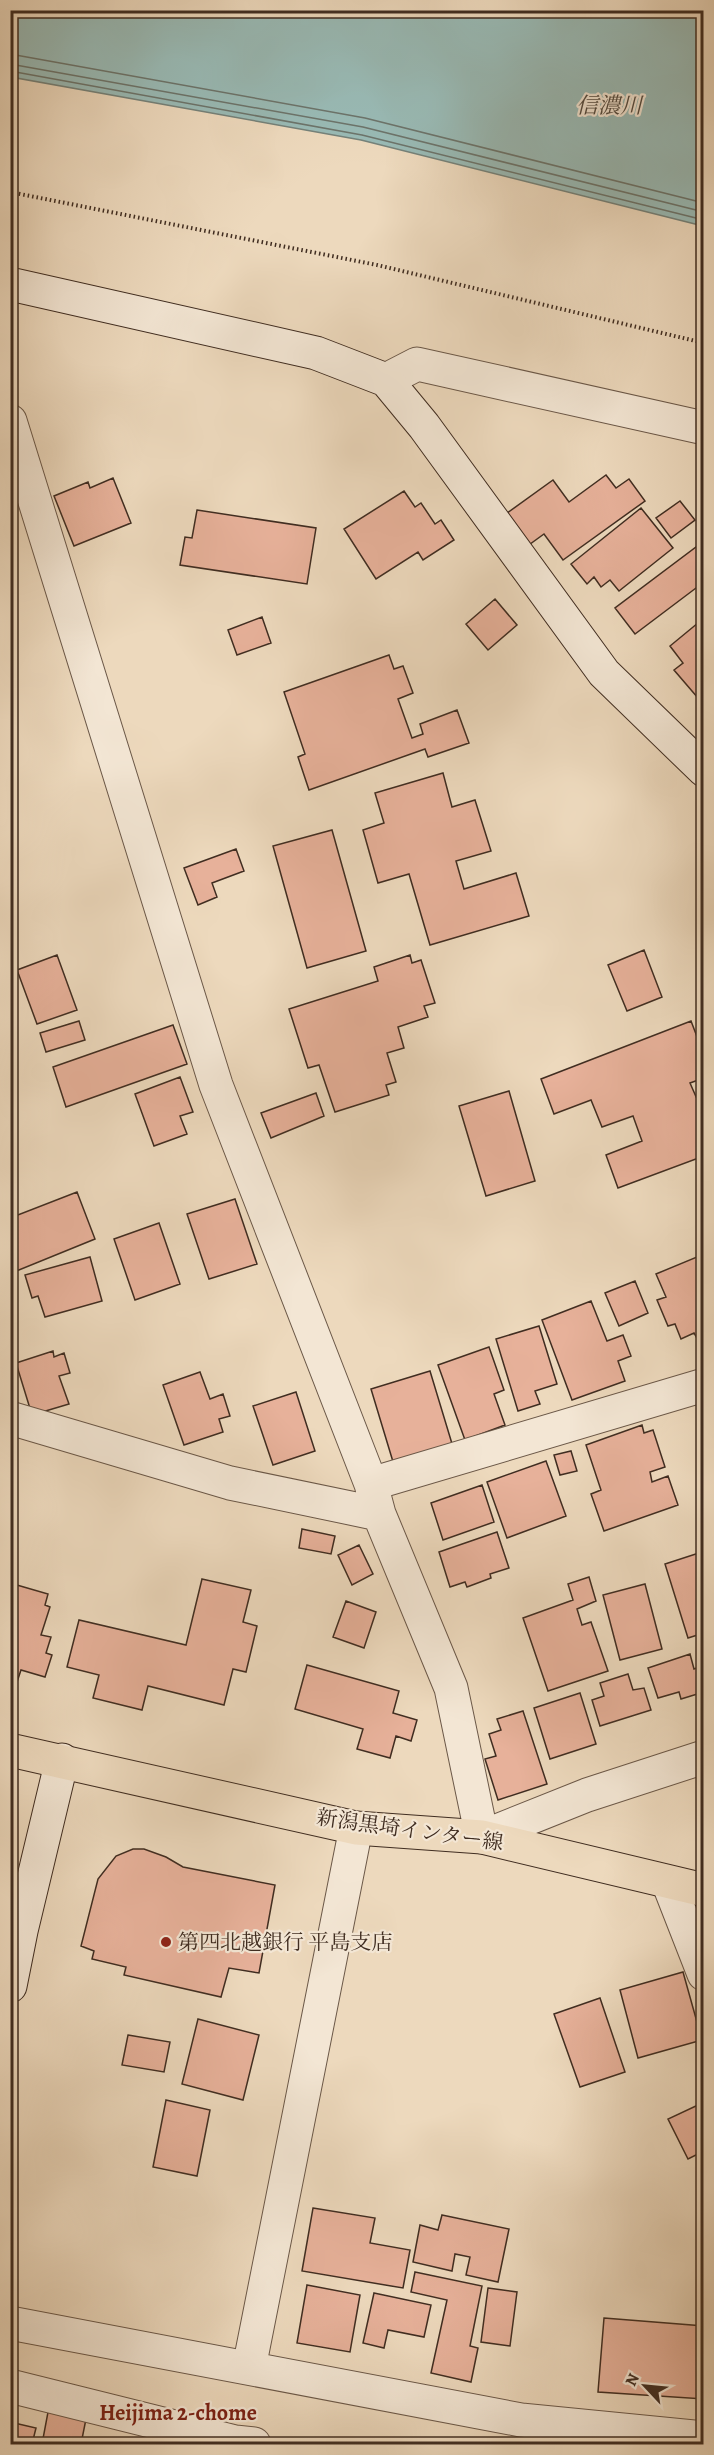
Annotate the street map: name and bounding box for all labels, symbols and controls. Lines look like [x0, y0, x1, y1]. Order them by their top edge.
water label: 信濃川 [576, 91, 644, 121]
street label: 新潟黒埼インター線 [315, 1803, 505, 1857]
place label: 第四北越銀行 平島支店 [178, 1928, 392, 1956]
marker: 第四北越銀行 平島支店 [159, 1935, 173, 1949]
north arrow [615, 2356, 675, 2416]
text: N [620, 2369, 645, 2390]
district label: Heijima 2-chome [99, 2398, 257, 2428]

